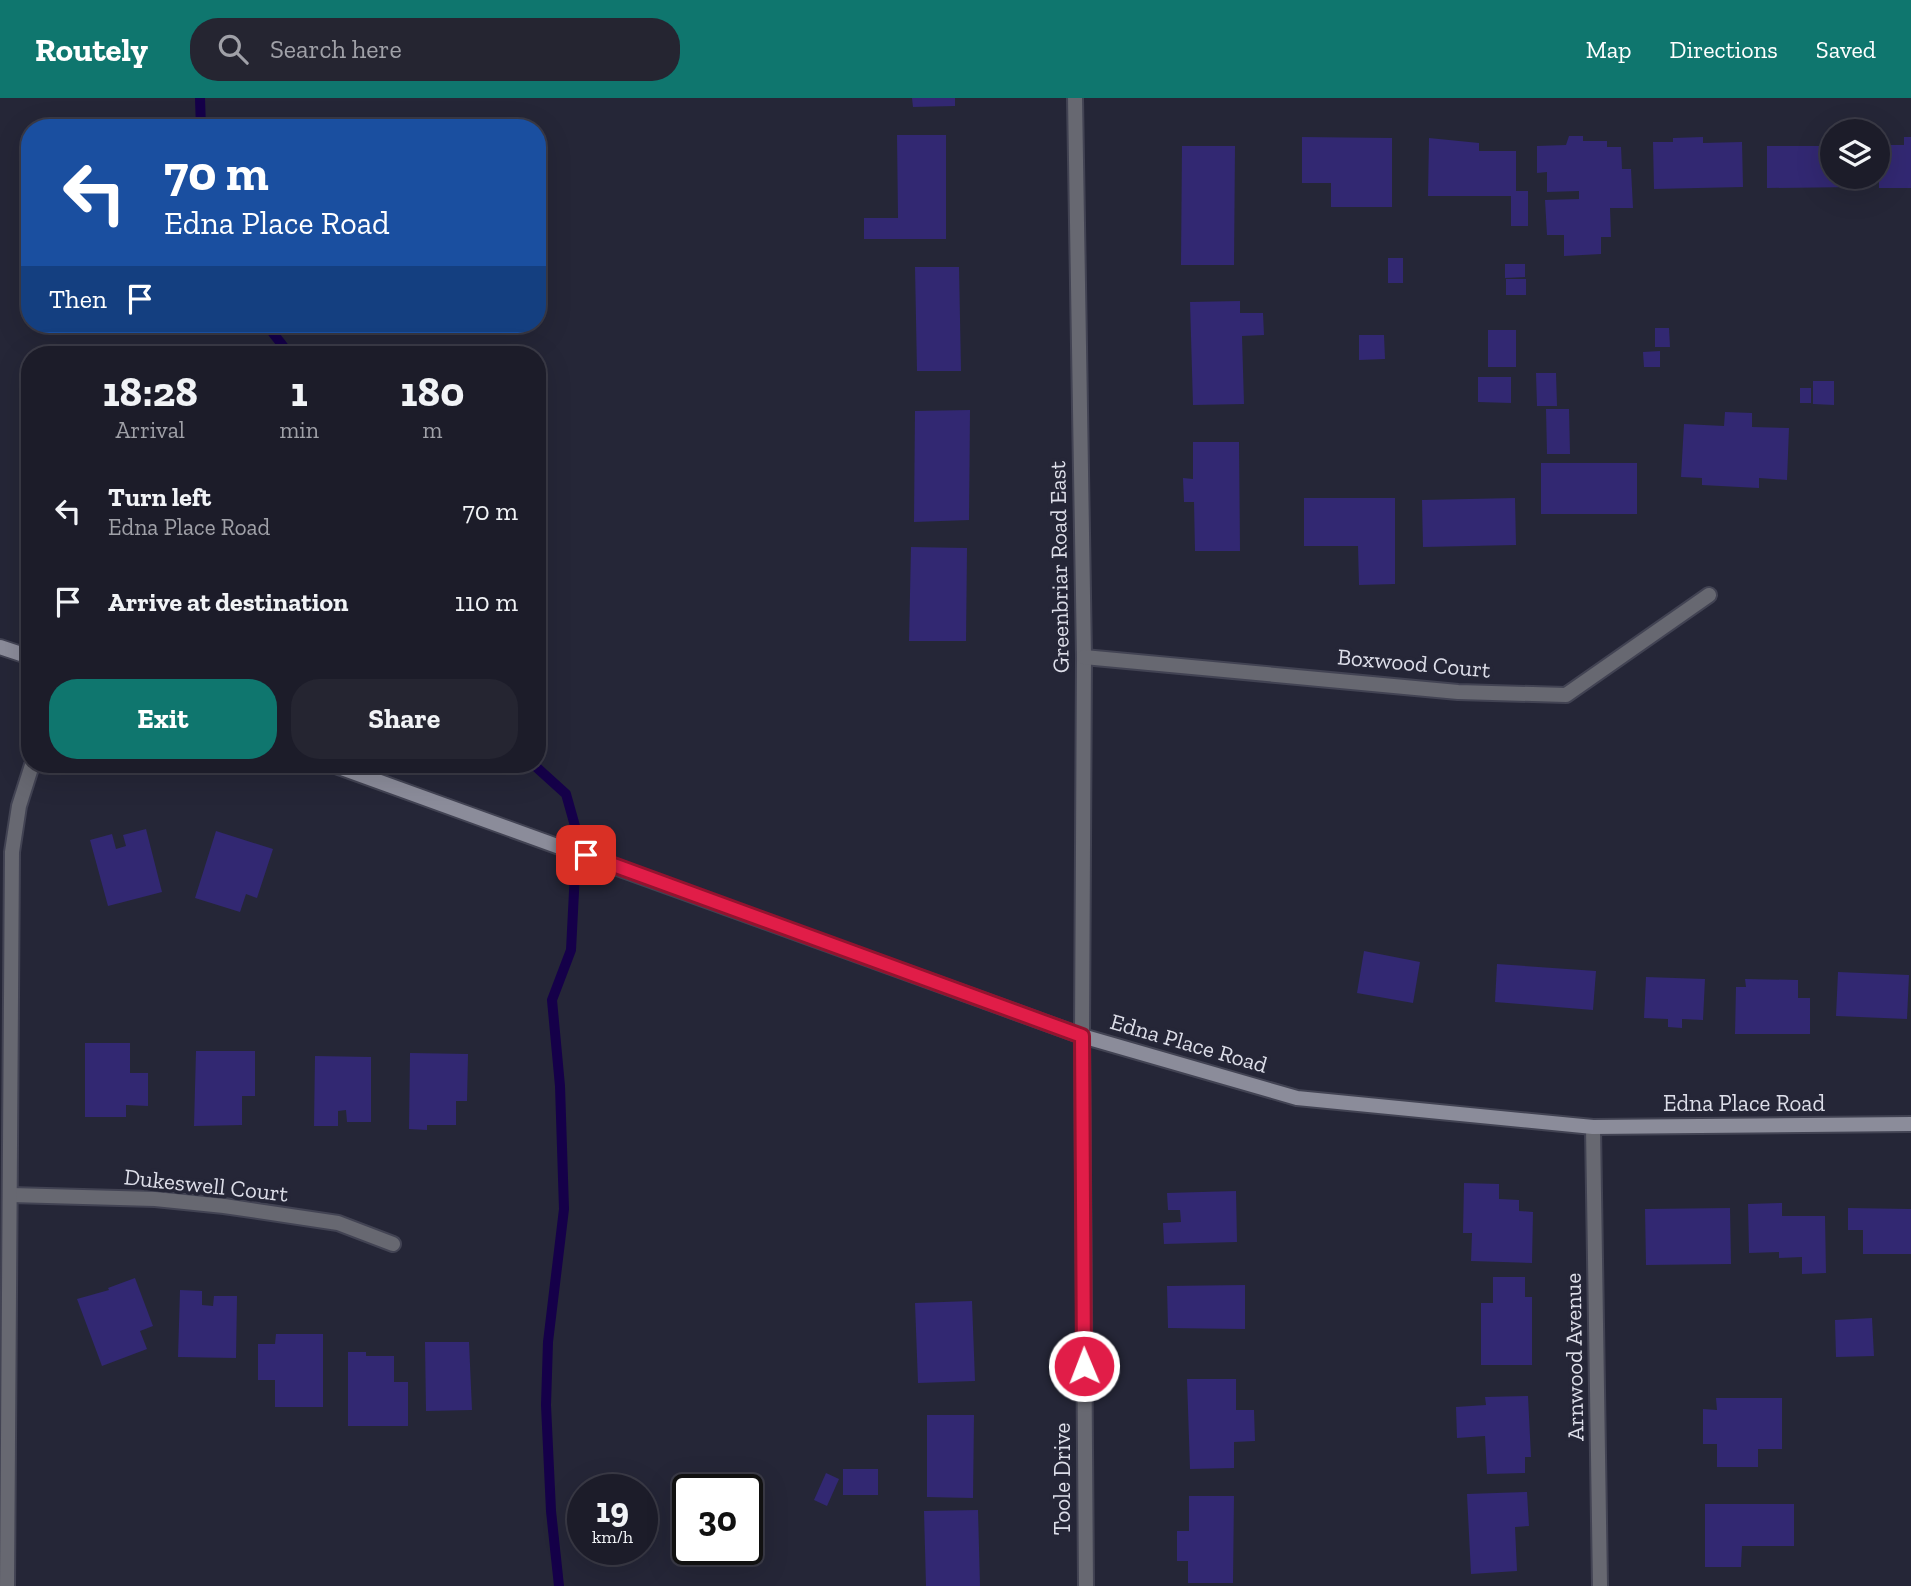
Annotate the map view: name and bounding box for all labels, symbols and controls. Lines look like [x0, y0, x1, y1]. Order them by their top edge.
search box [190, 18, 680, 81]
text: Routely [35, 30, 148, 69]
icon: search [214, 30, 252, 68]
text: Search here [270, 33, 402, 65]
text: Map [1586, 35, 1632, 64]
text: Directions [1670, 35, 1778, 64]
text: Saved [1816, 35, 1876, 64]
map controls [1820, 119, 1890, 189]
button: layers [1820, 119, 1890, 189]
text: 70 m [164, 144, 269, 203]
icon: left [49, 147, 140, 238]
text: Edna Place Road [164, 204, 390, 242]
icon: arrive [121, 280, 159, 318]
text: Then [49, 283, 107, 315]
text: 18:28 [103, 366, 198, 417]
text: 1 [291, 366, 308, 417]
text: 180 [401, 366, 464, 417]
text: Arrival [116, 416, 185, 444]
text: min [279, 416, 319, 444]
text: m [423, 416, 442, 444]
street label: Greenbriar Road East [1043, 460, 1075, 673]
text: Turn left [108, 481, 211, 513]
icon: left [49, 492, 87, 530]
text: 70 m [462, 495, 518, 527]
text: Edna Place Road [108, 513, 270, 541]
icon: arrive [49, 583, 87, 621]
text: Arrive at destination [108, 586, 348, 618]
text: 110 m [455, 586, 518, 618]
street label: Boxwood Court [1336, 642, 1492, 684]
button: Exit [49, 679, 277, 759]
button: Share [291, 679, 518, 759]
pin [556, 825, 616, 885]
icon: arrive [567, 836, 605, 874]
street label: Edna Place Road [1107, 1007, 1271, 1079]
street label: Edna Place Road [1663, 1089, 1825, 1117]
street label: Dukeswell Court [123, 1162, 290, 1208]
street label: Arnwood Avenue [1559, 1273, 1589, 1441]
position arrow [1047, 1329, 1121, 1403]
street label: Toole Drive [1048, 1423, 1076, 1535]
speed limit sign: 30 [672, 1474, 763, 1565]
text: 19 [596, 1489, 629, 1531]
text: km/h [592, 1526, 633, 1548]

